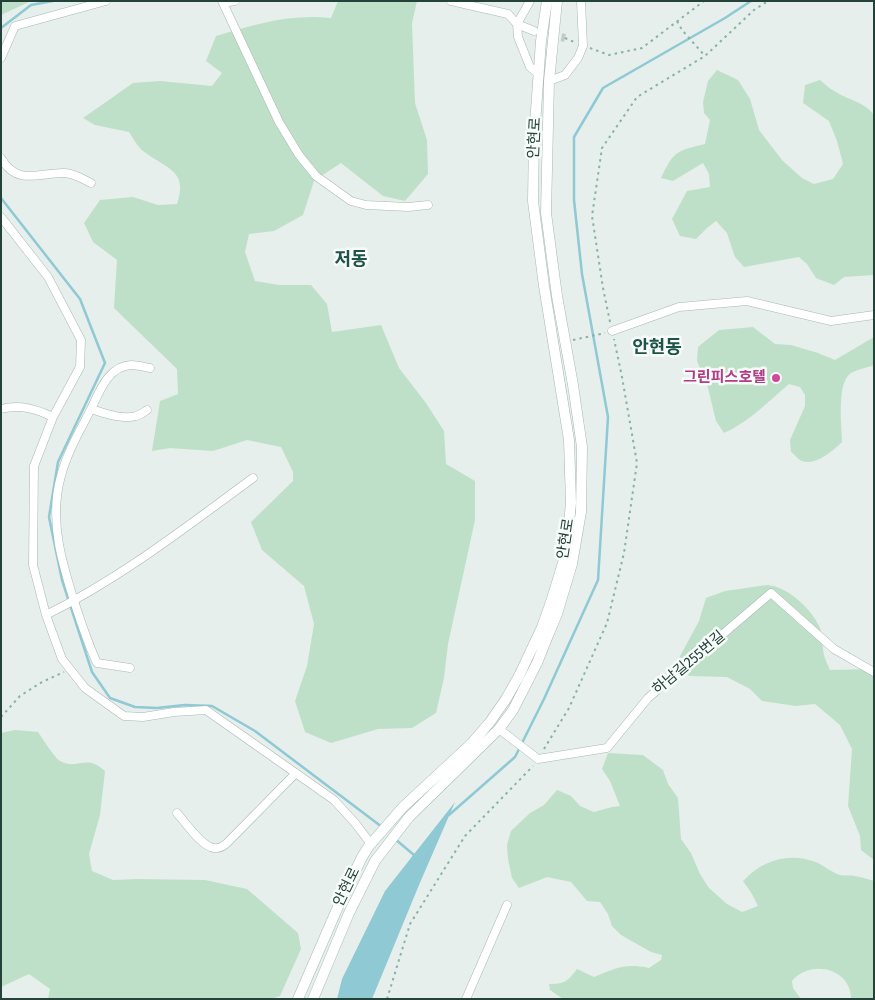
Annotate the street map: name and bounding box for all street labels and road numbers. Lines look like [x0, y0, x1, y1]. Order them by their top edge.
street label: 안현로 [525, 117, 545, 159]
street label: 안현로 [554, 517, 578, 561]
street label: 하남길255번길 [649, 627, 729, 699]
street label: 안현로 [330, 864, 364, 910]

